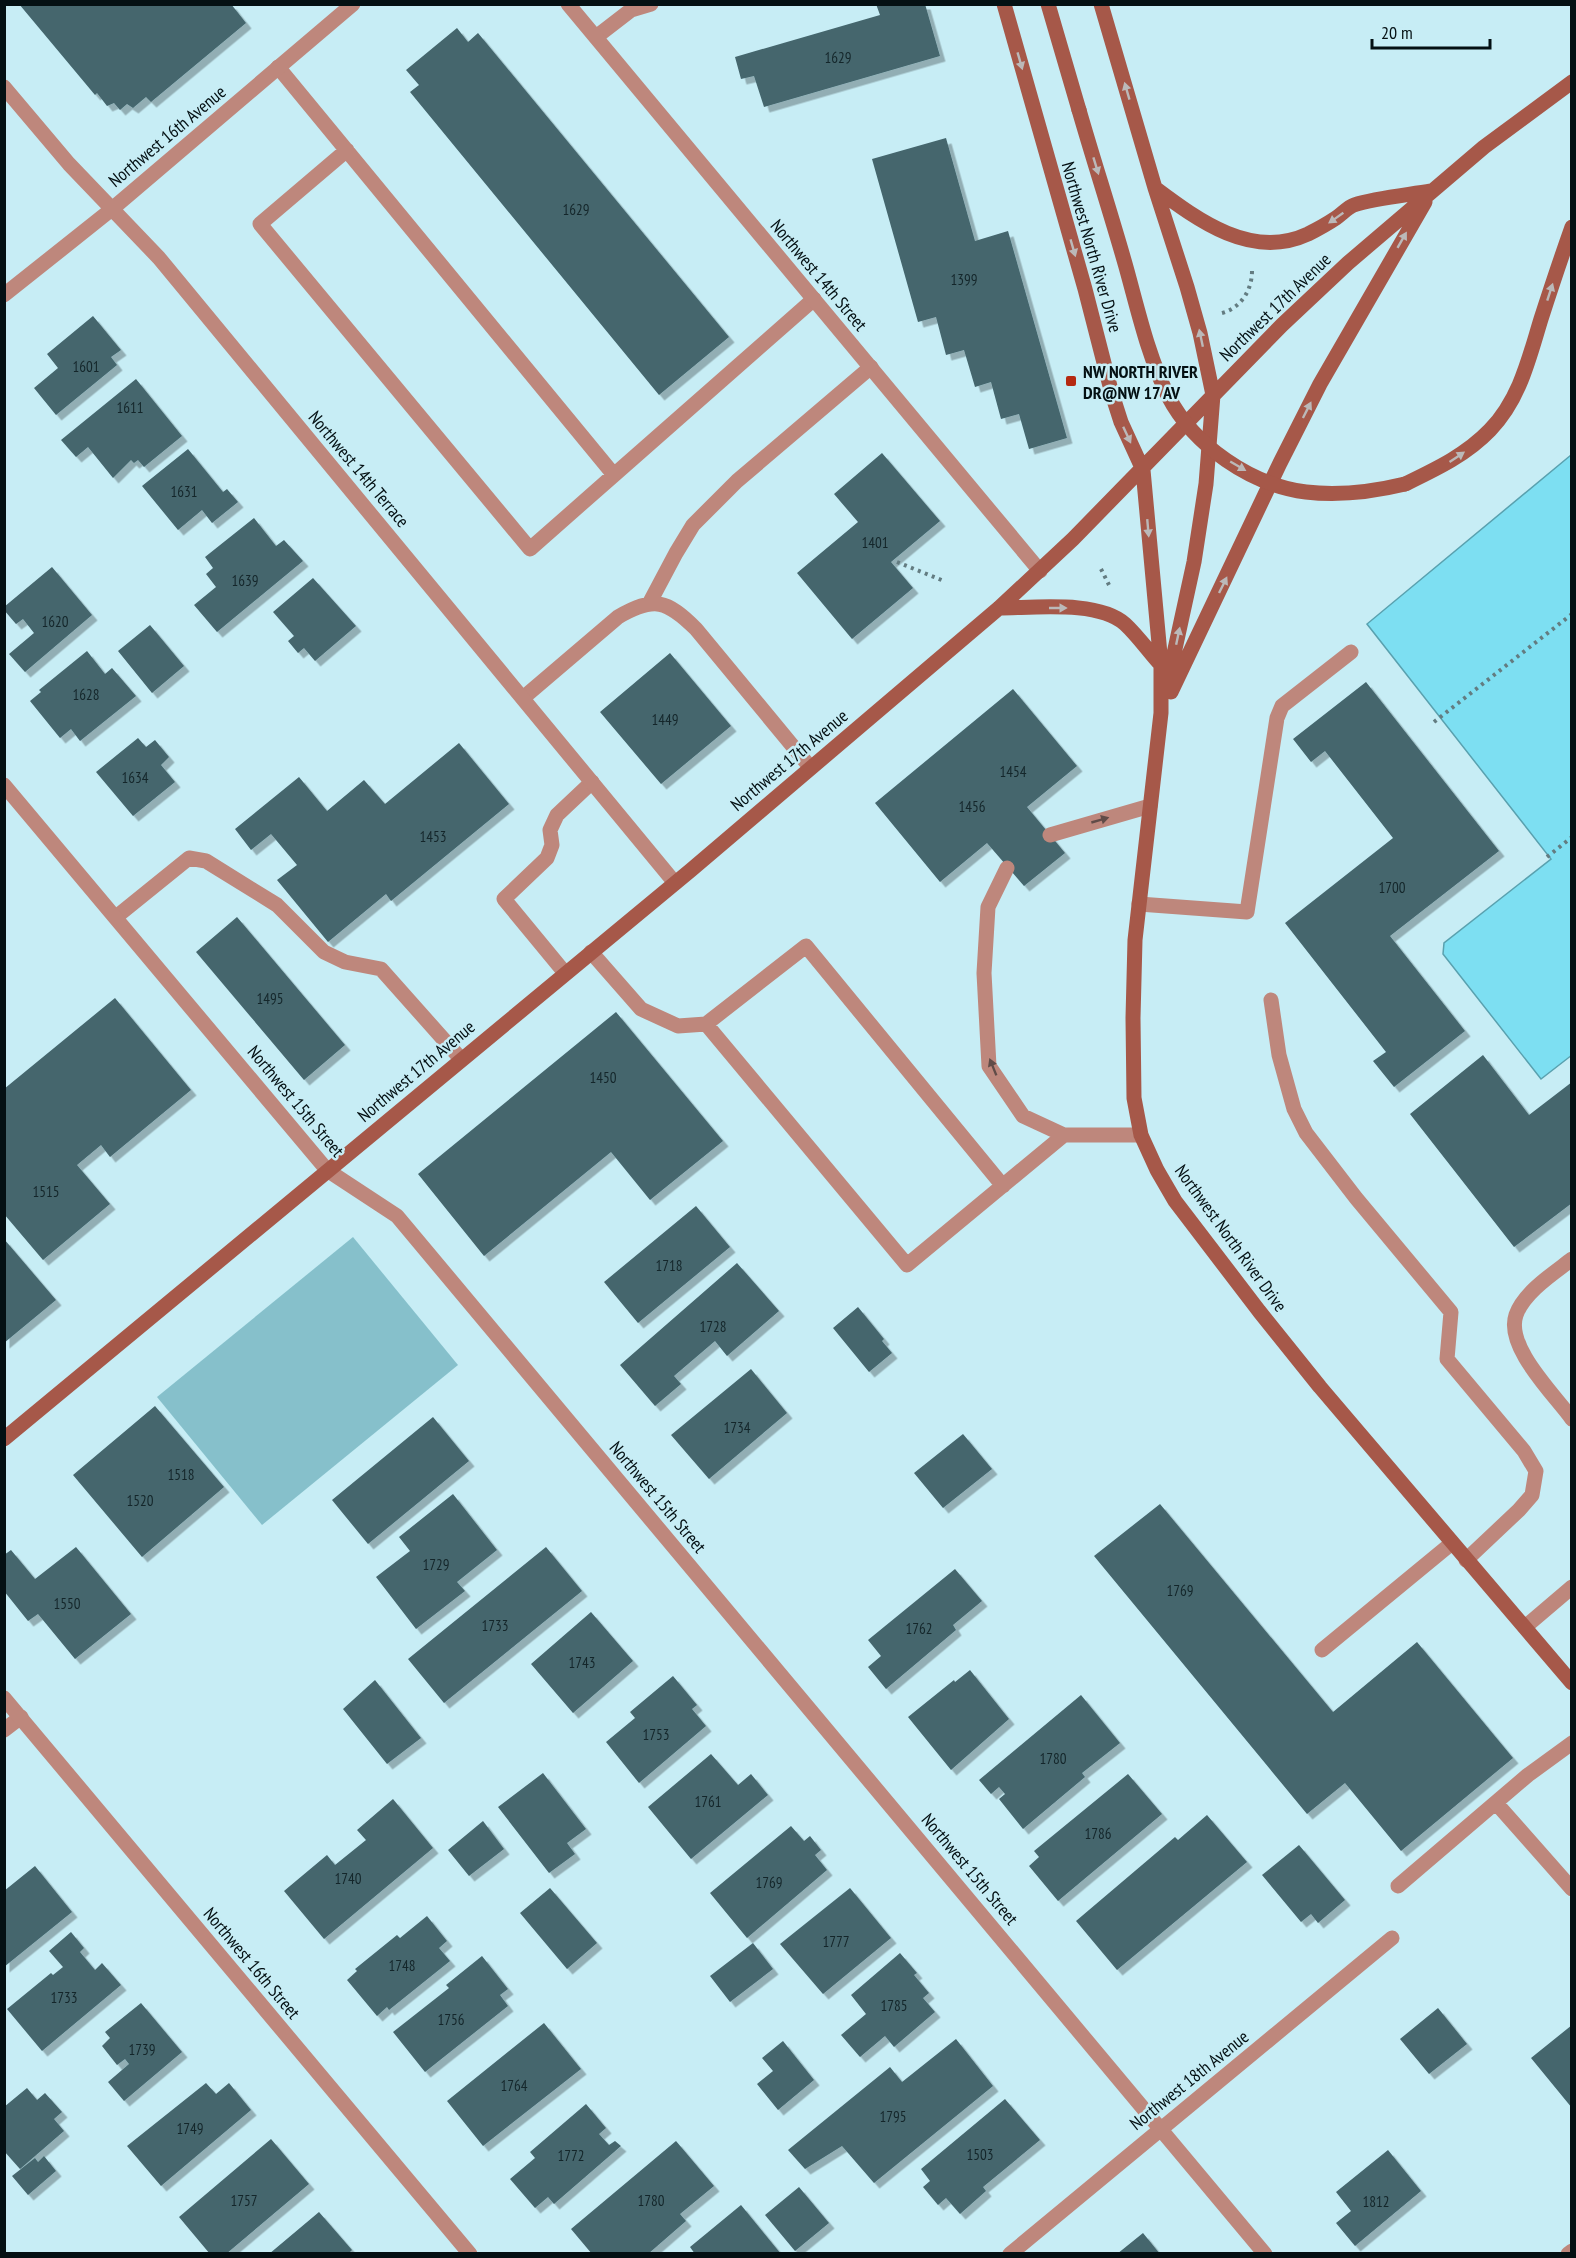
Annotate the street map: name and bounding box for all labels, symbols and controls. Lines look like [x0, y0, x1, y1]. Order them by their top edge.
scale bar [1372, 12, 1490, 50]
text: 20 m [1381, 21, 1413, 44]
house number: 1629 [824, 48, 852, 67]
one-way arrow [1016, 52, 1025, 70]
street label: Northwest 16th Avenue [104, 80, 230, 192]
one-way arrow [1122, 82, 1131, 100]
one-way arrow [1092, 157, 1101, 175]
street label: Northwest North River Drive [1057, 159, 1127, 335]
house number: 1629 [562, 200, 590, 219]
one-way arrow [1328, 212, 1344, 224]
street label: Northwest 14th Street [766, 215, 872, 336]
one-way arrow [1397, 232, 1407, 249]
one-way arrow [1069, 239, 1078, 257]
street label: Northwest 17th Avenue [1214, 248, 1336, 366]
house number: 1399 [950, 270, 978, 289]
one-way arrow [1546, 283, 1555, 301]
one-way arrow [1196, 329, 1205, 348]
house number: 1601 [72, 357, 100, 376]
place label: NW NORTH RIVER DR@NW 17 AV [1083, 360, 1198, 404]
marker: NW NORTH RIVER DR@NW 17 AV [1064, 374, 1078, 388]
house number: 1611 [116, 398, 144, 417]
one-way arrow [1302, 402, 1312, 419]
street label: Northwest 14th Terrace [304, 406, 414, 532]
one-way arrow [1122, 427, 1132, 445]
one-way arrow [1449, 452, 1465, 463]
one-way arrow [1230, 461, 1246, 472]
house number: 1631 [170, 482, 198, 501]
one-way arrow [1143, 519, 1153, 538]
house number: 1401 [861, 533, 889, 552]
house number: 1639 [231, 571, 259, 590]
one-way arrow [1218, 577, 1227, 594]
one-way arrow [1048, 603, 1067, 613]
house number: 1620 [41, 612, 69, 631]
one-way arrow [1173, 627, 1183, 645]
house number: 1628 [72, 685, 100, 704]
street label: Northwest 17th Avenue [726, 704, 852, 816]
house number: 1449 [651, 710, 679, 729]
house number: 1454 [999, 762, 1027, 781]
house number: 1634 [121, 768, 149, 787]
house number: 1456 [958, 797, 986, 816]
one-way arrow [1091, 815, 1109, 825]
house number: 1453 [419, 827, 447, 846]
house number: 1700 [1378, 878, 1406, 897]
house number: 1495 [256, 989, 284, 1008]
street label: Northwest 17th Avenue [353, 1015, 479, 1127]
street label: Northwest 15th Street [243, 1041, 349, 1162]
one-way arrow [987, 1057, 997, 1075]
house number: 1450 [589, 1068, 617, 1087]
street label: Northwest North River Drive [1170, 1160, 1292, 1316]
house number: 1515 [32, 1182, 60, 1201]
house number: 1718 [655, 1256, 683, 1275]
house number: 1728 [699, 1317, 727, 1336]
house number: 1734 [723, 1418, 751, 1437]
street label: Northwest 15th Street [605, 1437, 711, 1558]
house number: 1518 [167, 1465, 195, 1484]
house number: 1520 [126, 1491, 154, 1510]
house number: 1729 [422, 1555, 450, 1574]
house number: 1769 [1166, 1581, 1194, 1600]
house number: 1550 [53, 1594, 81, 1613]
house number: 1733 [481, 1616, 509, 1635]
house number: 1762 [905, 1619, 933, 1638]
house number: 1743 [568, 1653, 596, 1672]
house number: 1753 [642, 1725, 670, 1744]
house number: 1780 [1039, 1749, 1067, 1768]
house number: 1761 [694, 1792, 722, 1811]
street label: Northwest 15th Street [917, 1809, 1023, 1930]
house number: 1786 [1084, 1824, 1112, 1843]
house number: 1740 [334, 1869, 362, 1888]
house number: 1769 [755, 1873, 783, 1892]
street label: Northwest 16th Street [199, 1903, 305, 2024]
house number: 1777 [822, 1932, 850, 1951]
house number: 1748 [388, 1956, 416, 1975]
house number: 1733 [50, 1988, 78, 2007]
house number: 1785 [880, 1996, 908, 2015]
house number: 1756 [437, 2010, 465, 2029]
street label: Northwest 18th Avenue [1125, 2025, 1253, 2135]
house number: 1739 [128, 2040, 156, 2059]
house number: 1764 [500, 2076, 528, 2095]
house number: 1795 [879, 2107, 907, 2126]
house number: 1749 [176, 2119, 204, 2138]
house number: 1503 [966, 2145, 994, 2164]
house number: 1772 [557, 2146, 585, 2165]
house number: 1757 [230, 2191, 258, 2210]
house number: 1780 [637, 2191, 665, 2210]
house number: 1812 [1362, 2192, 1390, 2211]

